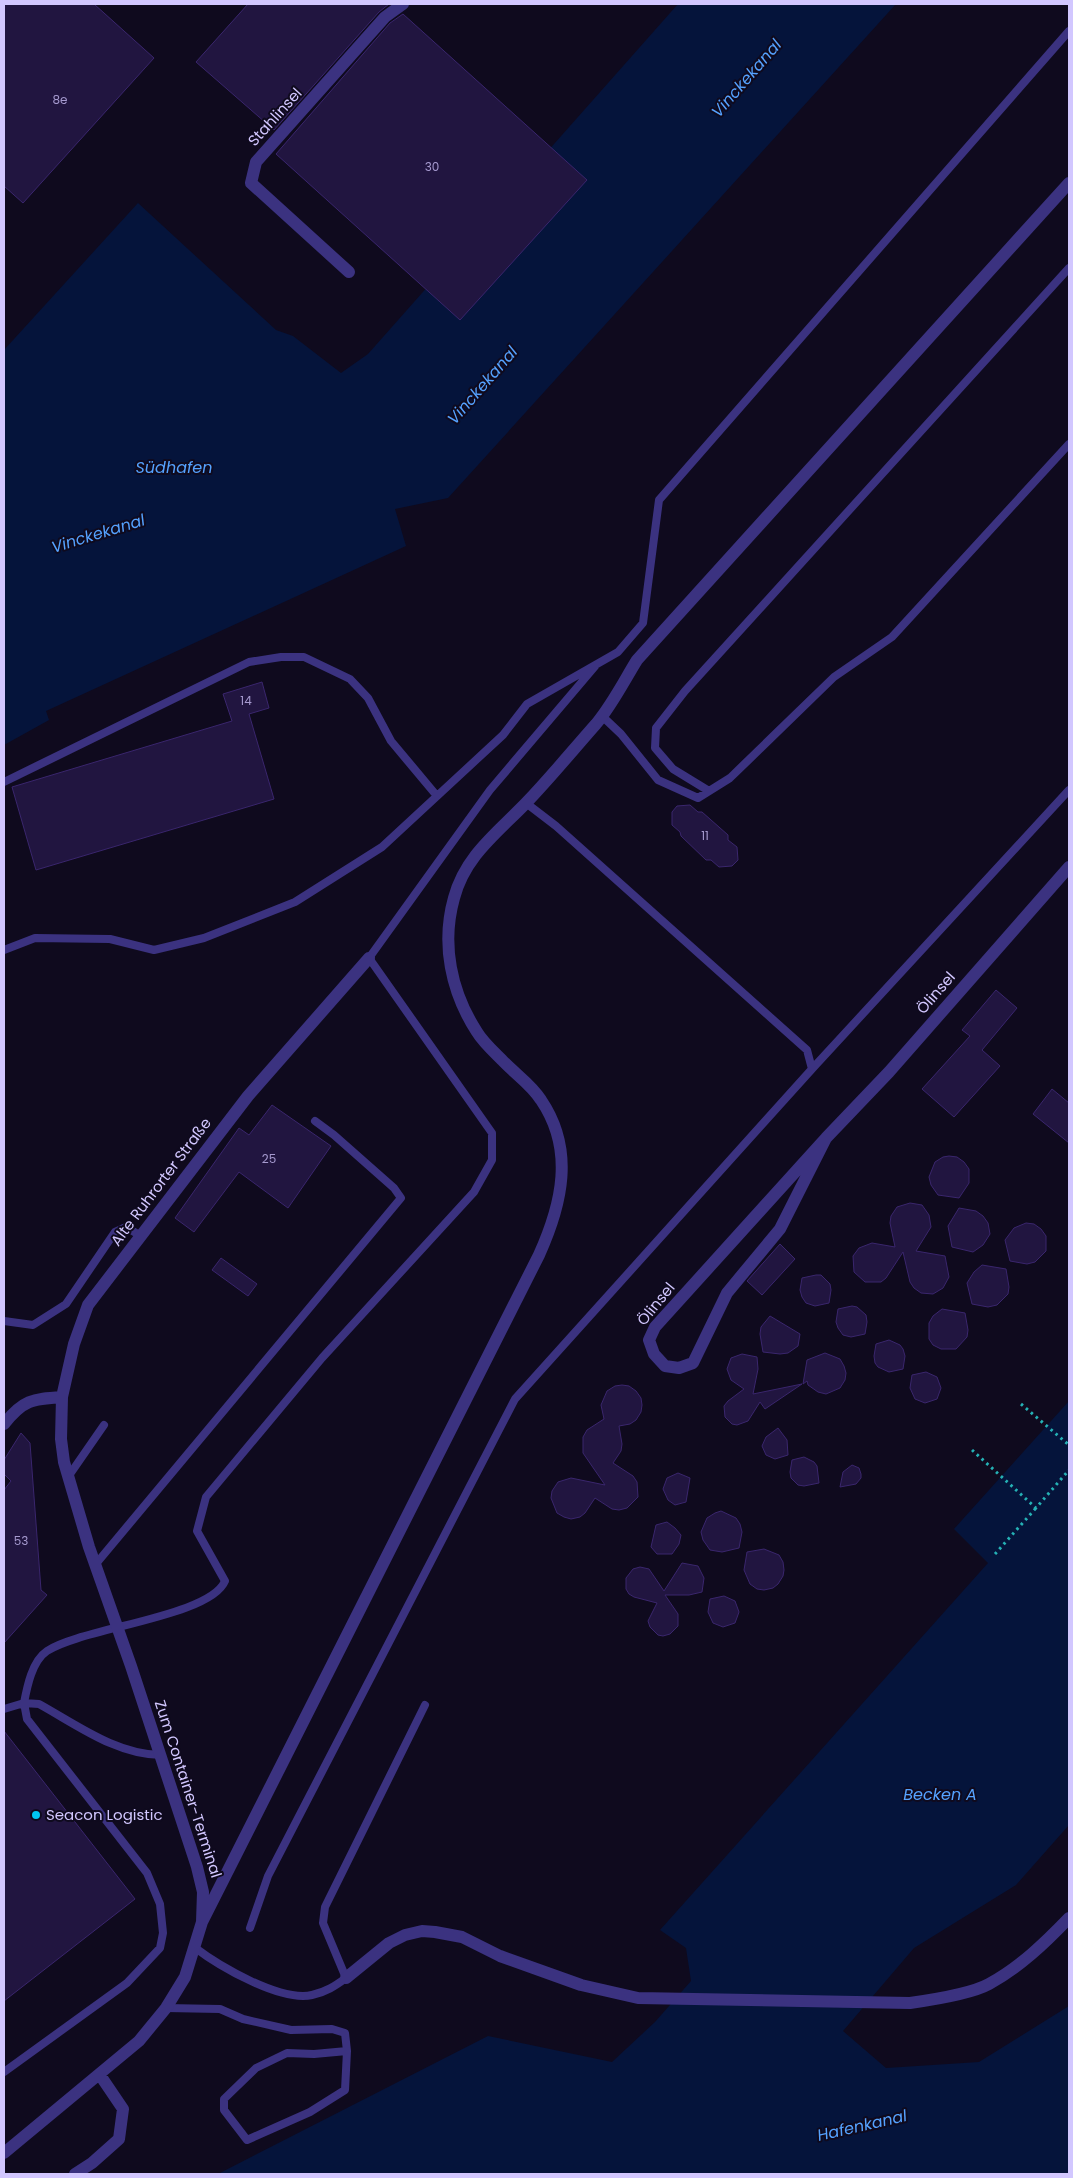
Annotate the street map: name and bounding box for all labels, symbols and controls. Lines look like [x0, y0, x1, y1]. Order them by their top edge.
water label: Vinckekanal [706, 34, 787, 122]
street label: Stahlinsel [243, 83, 306, 150]
house number: 8e [52, 91, 68, 108]
house number: 30 [425, 158, 439, 175]
water label: Vinckekanal [442, 341, 523, 429]
water label: Südhafen [136, 456, 212, 479]
water label: Vinckekanal [48, 508, 148, 559]
house number: 14 [240, 692, 252, 709]
house number: 11 [701, 827, 709, 844]
street label: Ölinsel [911, 967, 960, 1018]
street label: Alte Ruhrorter Straße [105, 1113, 216, 1250]
house number: 25 [262, 1150, 276, 1167]
street label: Ölinsel [632, 1278, 679, 1330]
house number: 53 [14, 1532, 28, 1549]
street label: Zum Container-Terminal [150, 1697, 227, 1880]
water label: Becken A [903, 1783, 977, 1806]
place label: Seacon Logistic [46, 1804, 163, 1825]
marker: Seacon Logistic [30, 1809, 42, 1821]
water label: Hafenkanal [815, 2104, 909, 2147]

